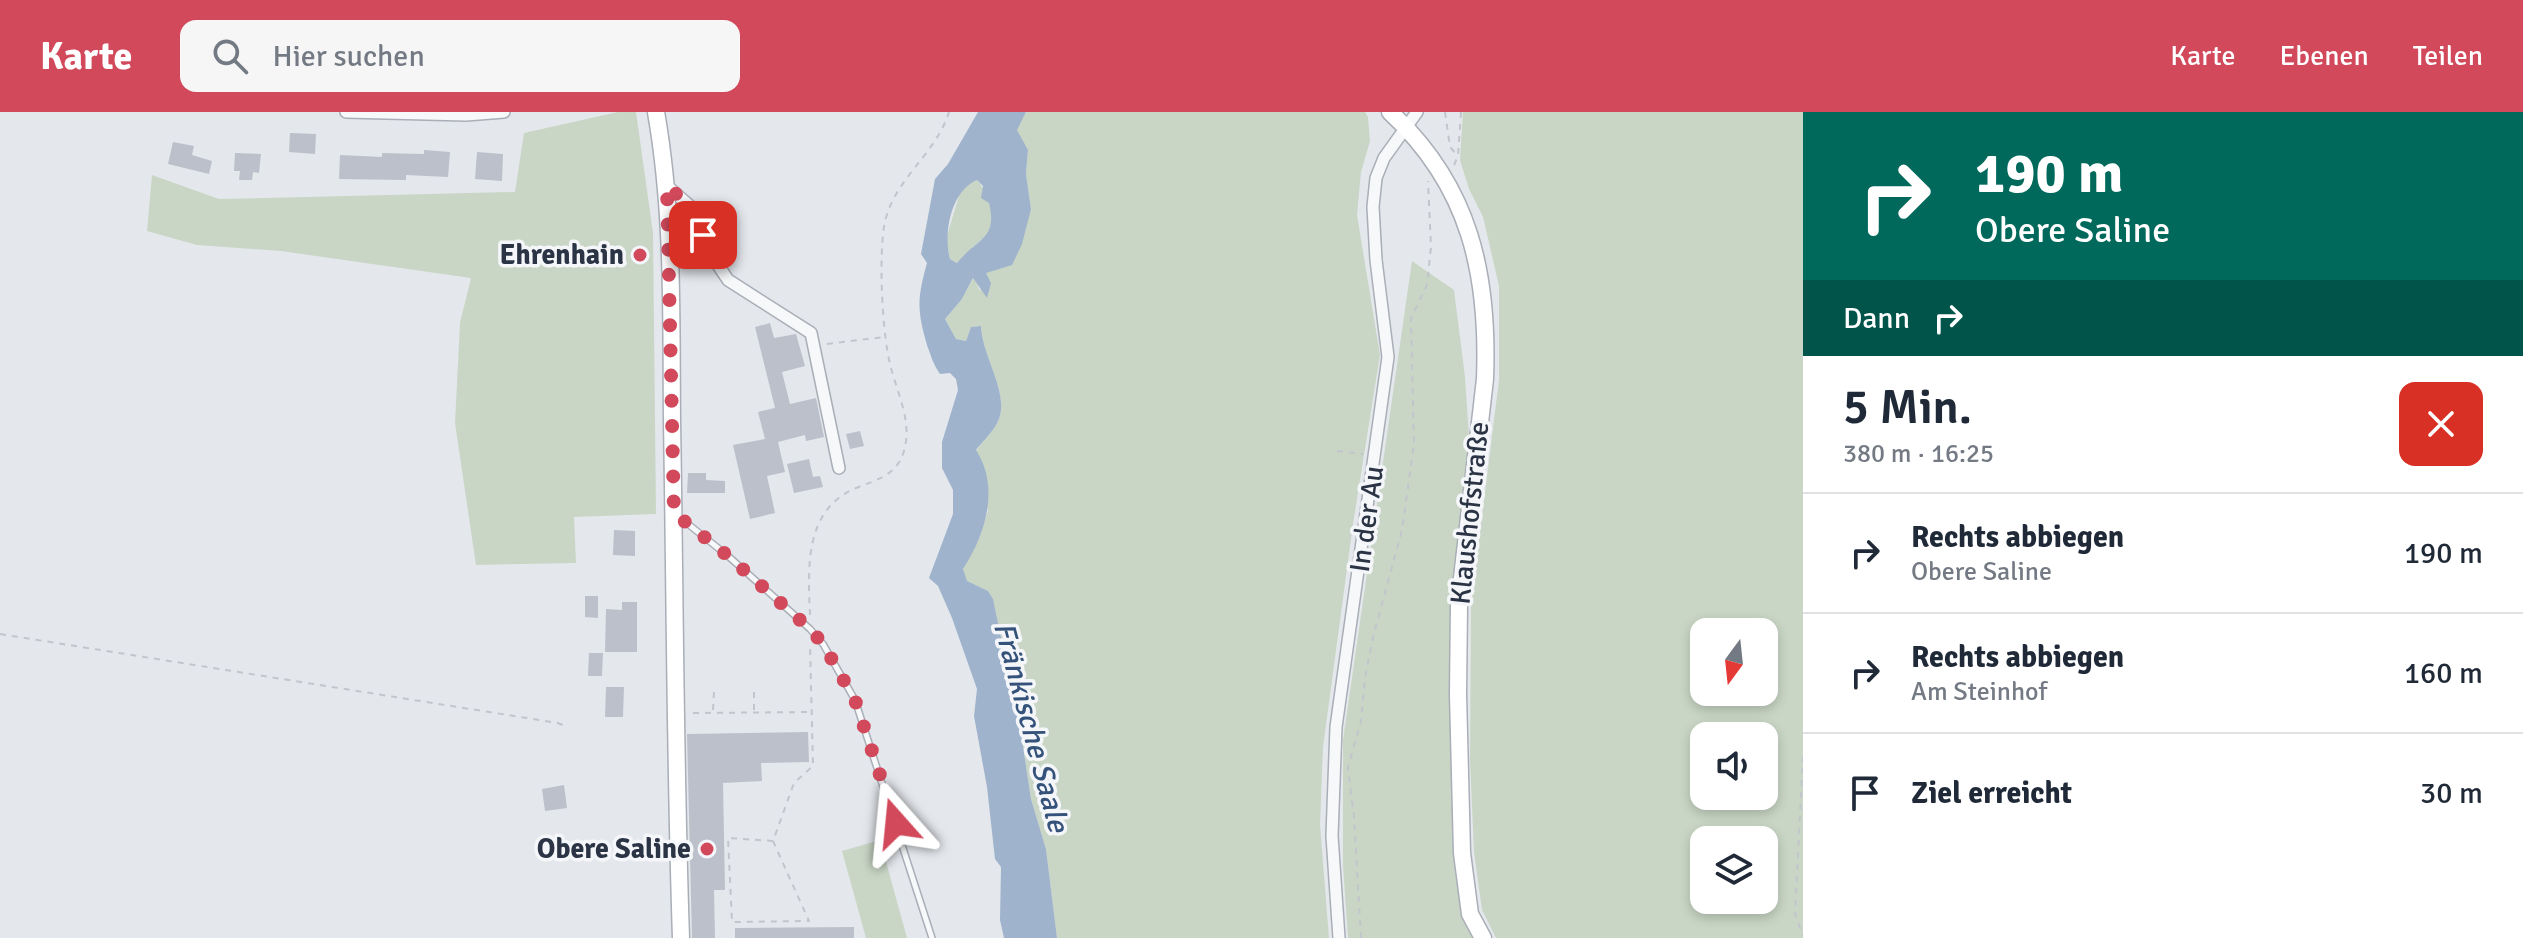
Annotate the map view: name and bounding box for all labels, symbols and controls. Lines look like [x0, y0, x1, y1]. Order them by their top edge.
search box [180, 20, 740, 92]
text: Karte [40, 33, 132, 80]
icon: search [208, 34, 252, 78]
text: Hier suchen [272, 38, 425, 75]
text: Karte [2170, 39, 2236, 73]
text: Ebenen [2280, 39, 2369, 73]
text: Teilen [2413, 39, 2483, 73]
text: 190 m [1975, 139, 2123, 208]
icon: right [1843, 144, 1947, 248]
pin [669, 201, 737, 269]
text: Obere Saline [1975, 208, 2170, 253]
icon: arrive [681, 213, 725, 257]
place label: Ehrenhain [499, 238, 624, 272]
marker: Ehrenhain [631, 246, 649, 264]
icon: right [1926, 296, 1970, 340]
text: Dann [1843, 300, 1910, 337]
text: 5 Min. [1843, 378, 1972, 437]
button: close [2399, 382, 2483, 466]
street label: Klaushofstraße [1443, 420, 1497, 606]
text: 380 m · 16:25 [1843, 438, 1994, 470]
street label: In der Au [1343, 464, 1391, 574]
text: Rechts abbiegen [1911, 519, 2124, 556]
icon: right [1843, 531, 1887, 575]
text: 190 m [2404, 535, 2483, 572]
text: Obere Saline [1911, 556, 2052, 588]
water label: Fränkische Saale [985, 618, 1077, 838]
north arrow [1690, 618, 1778, 706]
map controls [1690, 618, 1778, 914]
text: Rechts abbiegen [1911, 639, 2124, 676]
icon: right [1843, 651, 1887, 695]
text: 160 m [2404, 655, 2483, 692]
text: Am Steinhof [1911, 676, 2047, 708]
button: sound [1690, 722, 1778, 810]
icon: arrive [1843, 771, 1887, 815]
text: Ziel erreicht [1911, 775, 2072, 812]
text: 30 m [2420, 775, 2483, 812]
position arrow [854, 781, 938, 865]
button: layers [1690, 826, 1778, 914]
place label: Obere Saline [537, 832, 691, 866]
marker: Obere Saline [698, 840, 716, 858]

